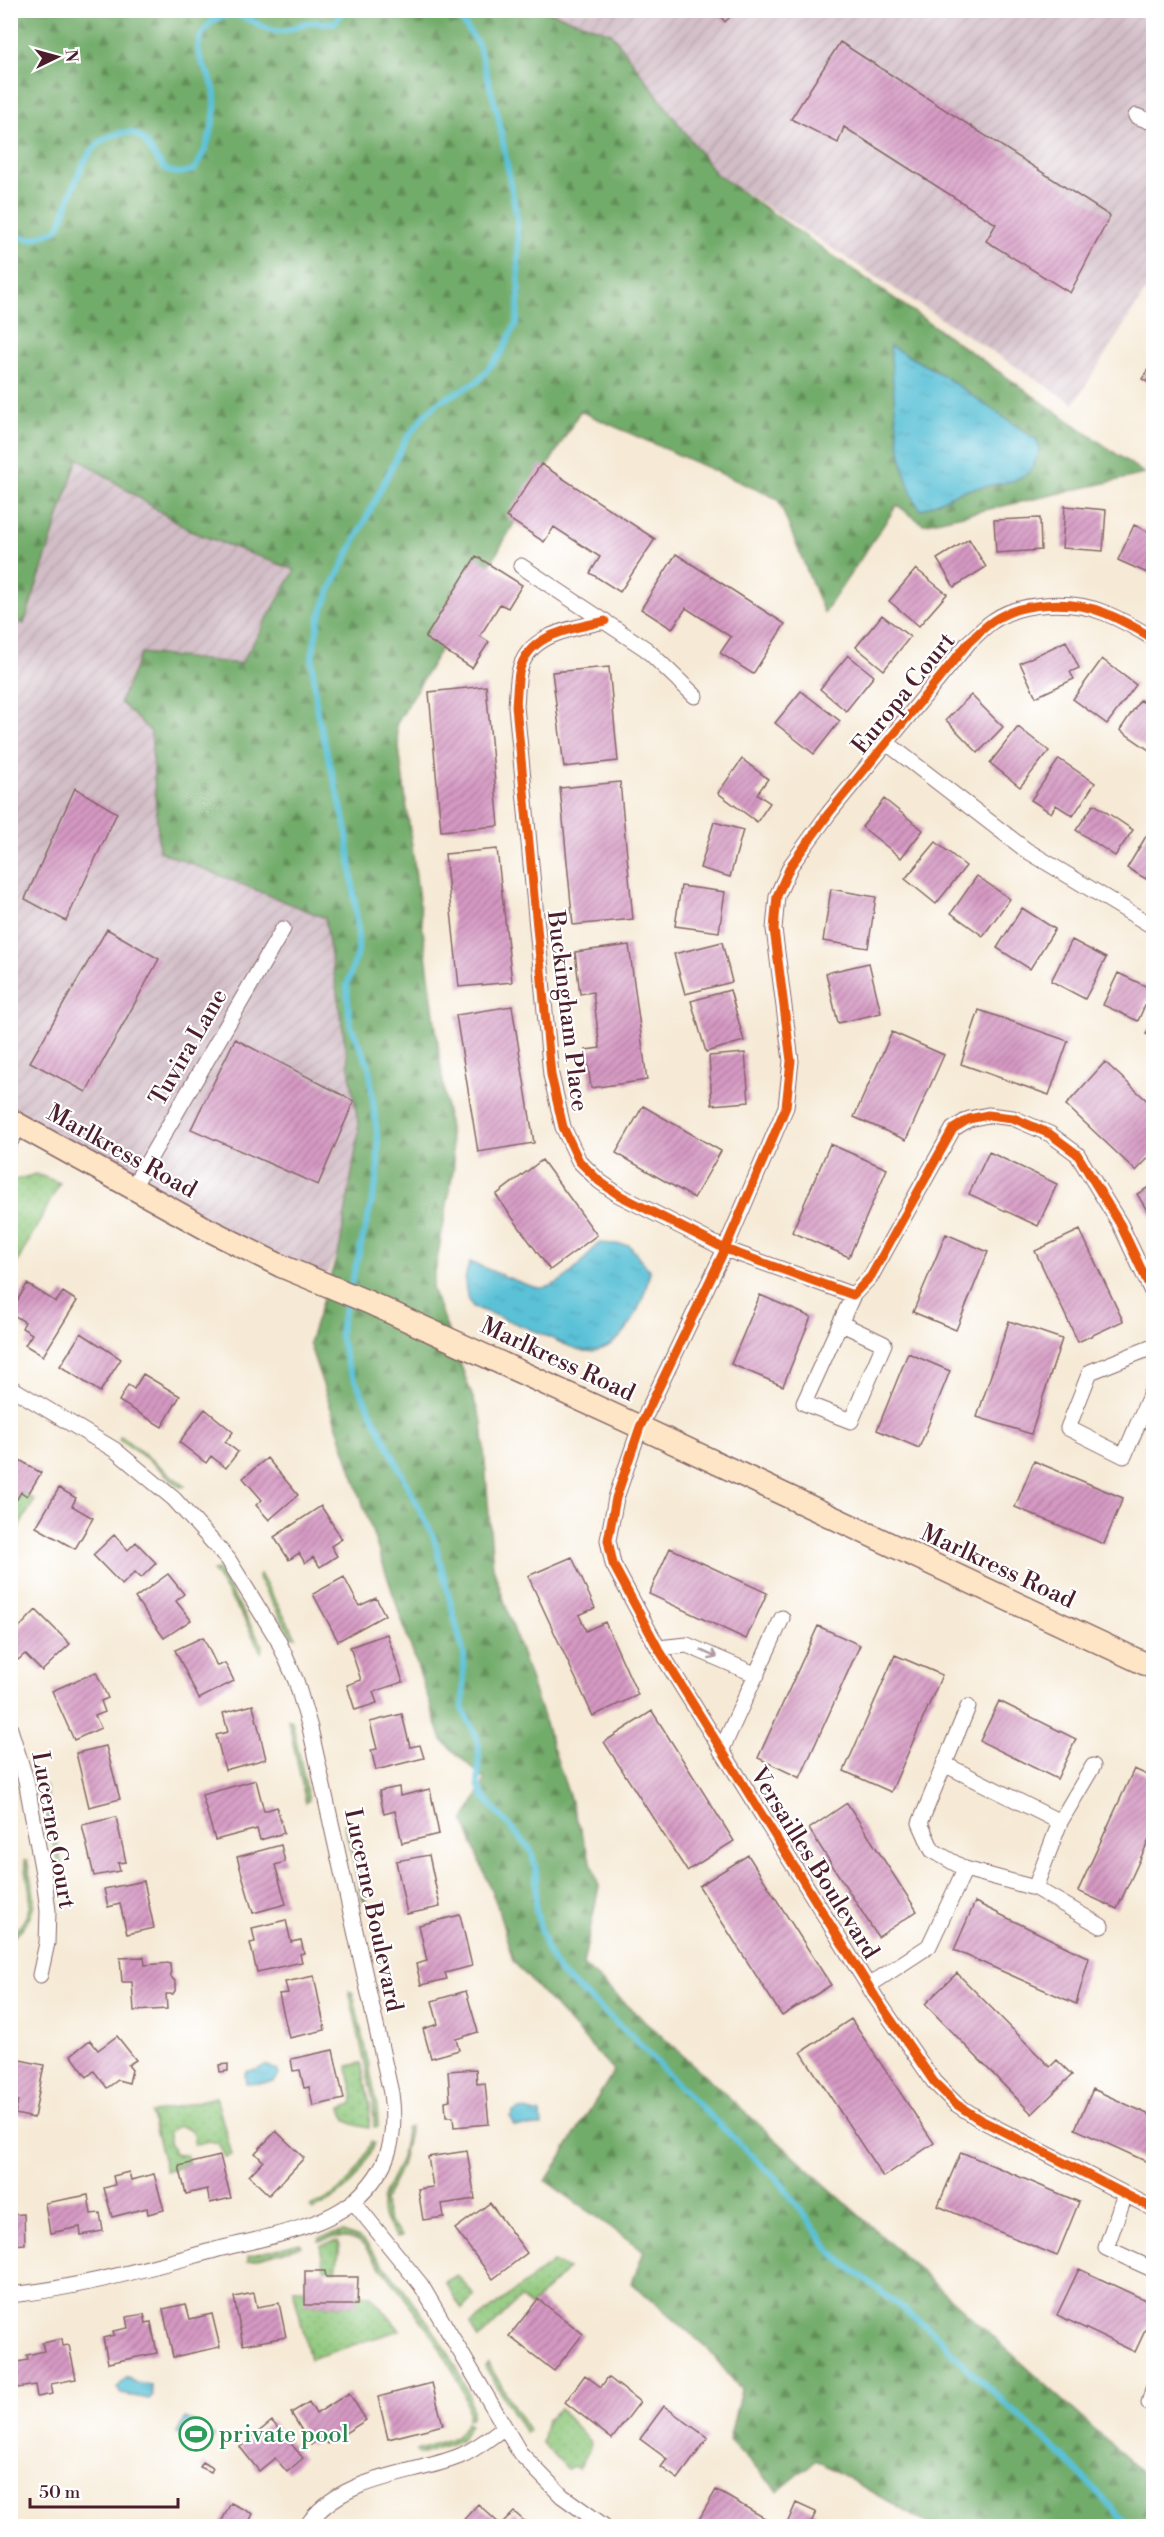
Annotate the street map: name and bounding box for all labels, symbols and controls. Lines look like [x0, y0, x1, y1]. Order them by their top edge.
north arrow [27, 27, 87, 87]
text: N [60, 49, 81, 63]
street label: Europa Court [846, 626, 962, 761]
street label: Buckingham Place [540, 908, 594, 1113]
street label: Tuvira Lane [143, 984, 234, 1111]
street label: Marlkress Road [41, 1098, 202, 1206]
street label: Marlkress Road [476, 1311, 640, 1409]
street label: Marlkress Road [916, 1518, 1080, 1616]
one-way arrow [699, 1649, 717, 1660]
street label: Lucerne Court [24, 1749, 82, 1912]
street label: Versailles Boulevard [742, 1761, 886, 1965]
street label: Lucerne Boulevard [337, 1806, 409, 2015]
sports icon: private pool [178, 2416, 214, 2452]
place label: private pool [219, 2420, 349, 2450]
scale bar [30, 2471, 178, 2509]
text: 50 m [39, 2481, 81, 2504]

